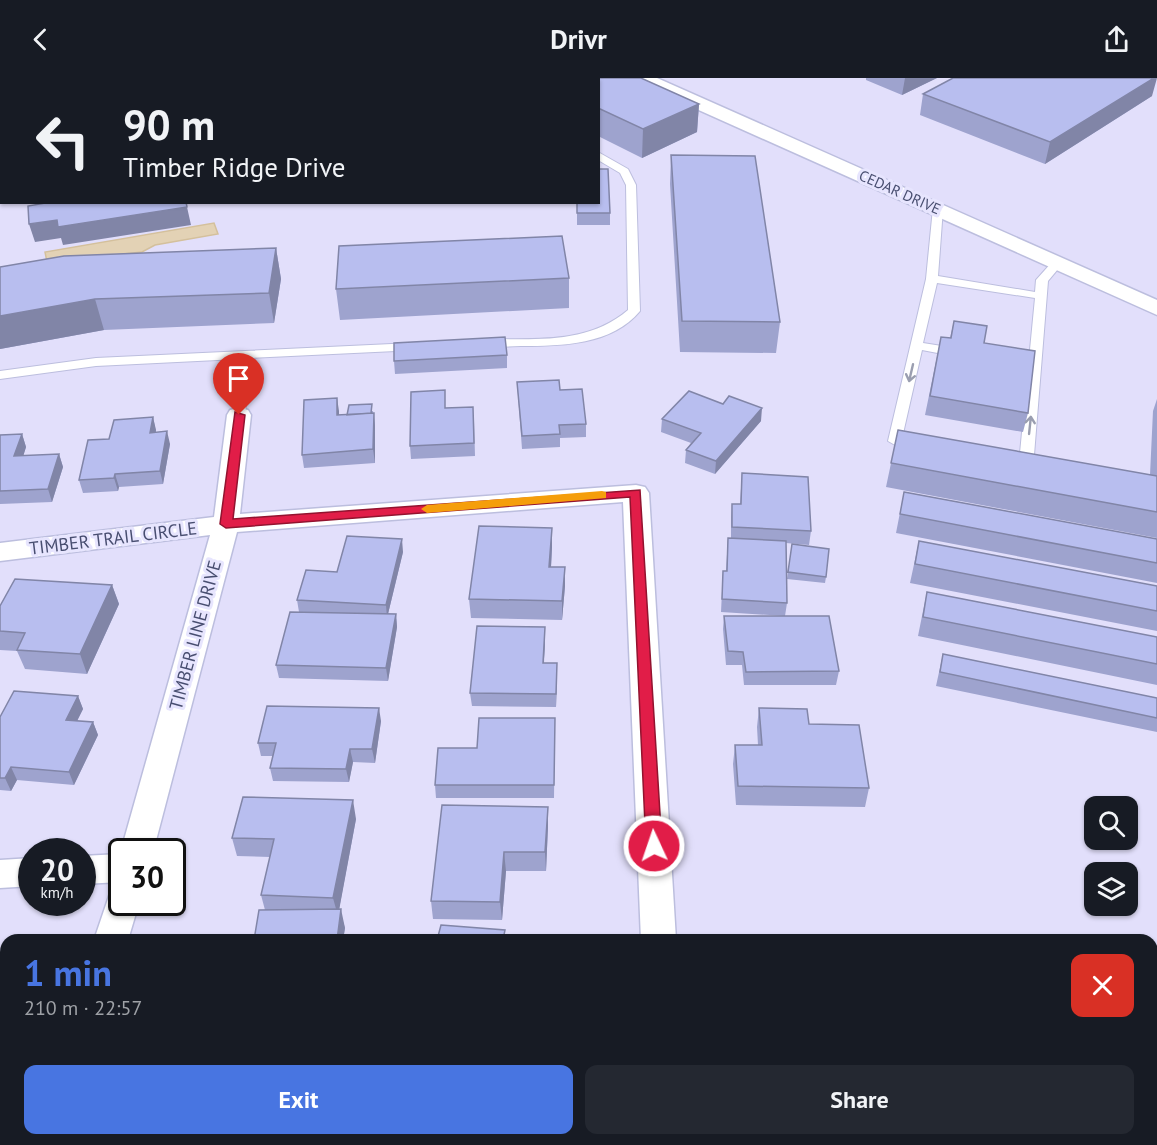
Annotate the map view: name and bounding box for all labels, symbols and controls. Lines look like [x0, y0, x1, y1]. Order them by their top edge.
text: Drivr [550, 22, 607, 56]
icon: back [24, 23, 57, 56]
icon: share [1100, 23, 1133, 56]
text: 90 m [123, 97, 215, 152]
icon: left [24, 102, 102, 180]
text: Timber Ridge Drive [123, 150, 346, 184]
street label: CEDAR DRIVE [856, 166, 944, 218]
pin [213, 353, 264, 415]
icon: arrive [222, 362, 255, 395]
one-way arrow [904, 363, 916, 382]
one-way arrow [1025, 416, 1036, 436]
street label: TIMBER TRAIL CIRCLE [28, 516, 198, 560]
street label: TIMBER LINE DRIVE [164, 558, 226, 712]
map controls [1084, 796, 1138, 916]
button: search [1084, 796, 1138, 850]
position arrow [622, 814, 686, 878]
speed limit sign: 30 [108, 838, 186, 916]
text: 20 [40, 850, 74, 889]
button: layers [1084, 862, 1138, 916]
text: km/h [41, 883, 73, 902]
text: 1 min [24, 949, 112, 996]
button: close [1071, 954, 1134, 1017]
text: 210 m · 22:57 [24, 995, 142, 1021]
button: Exit [24, 1065, 573, 1134]
button: Share [585, 1065, 1134, 1134]

